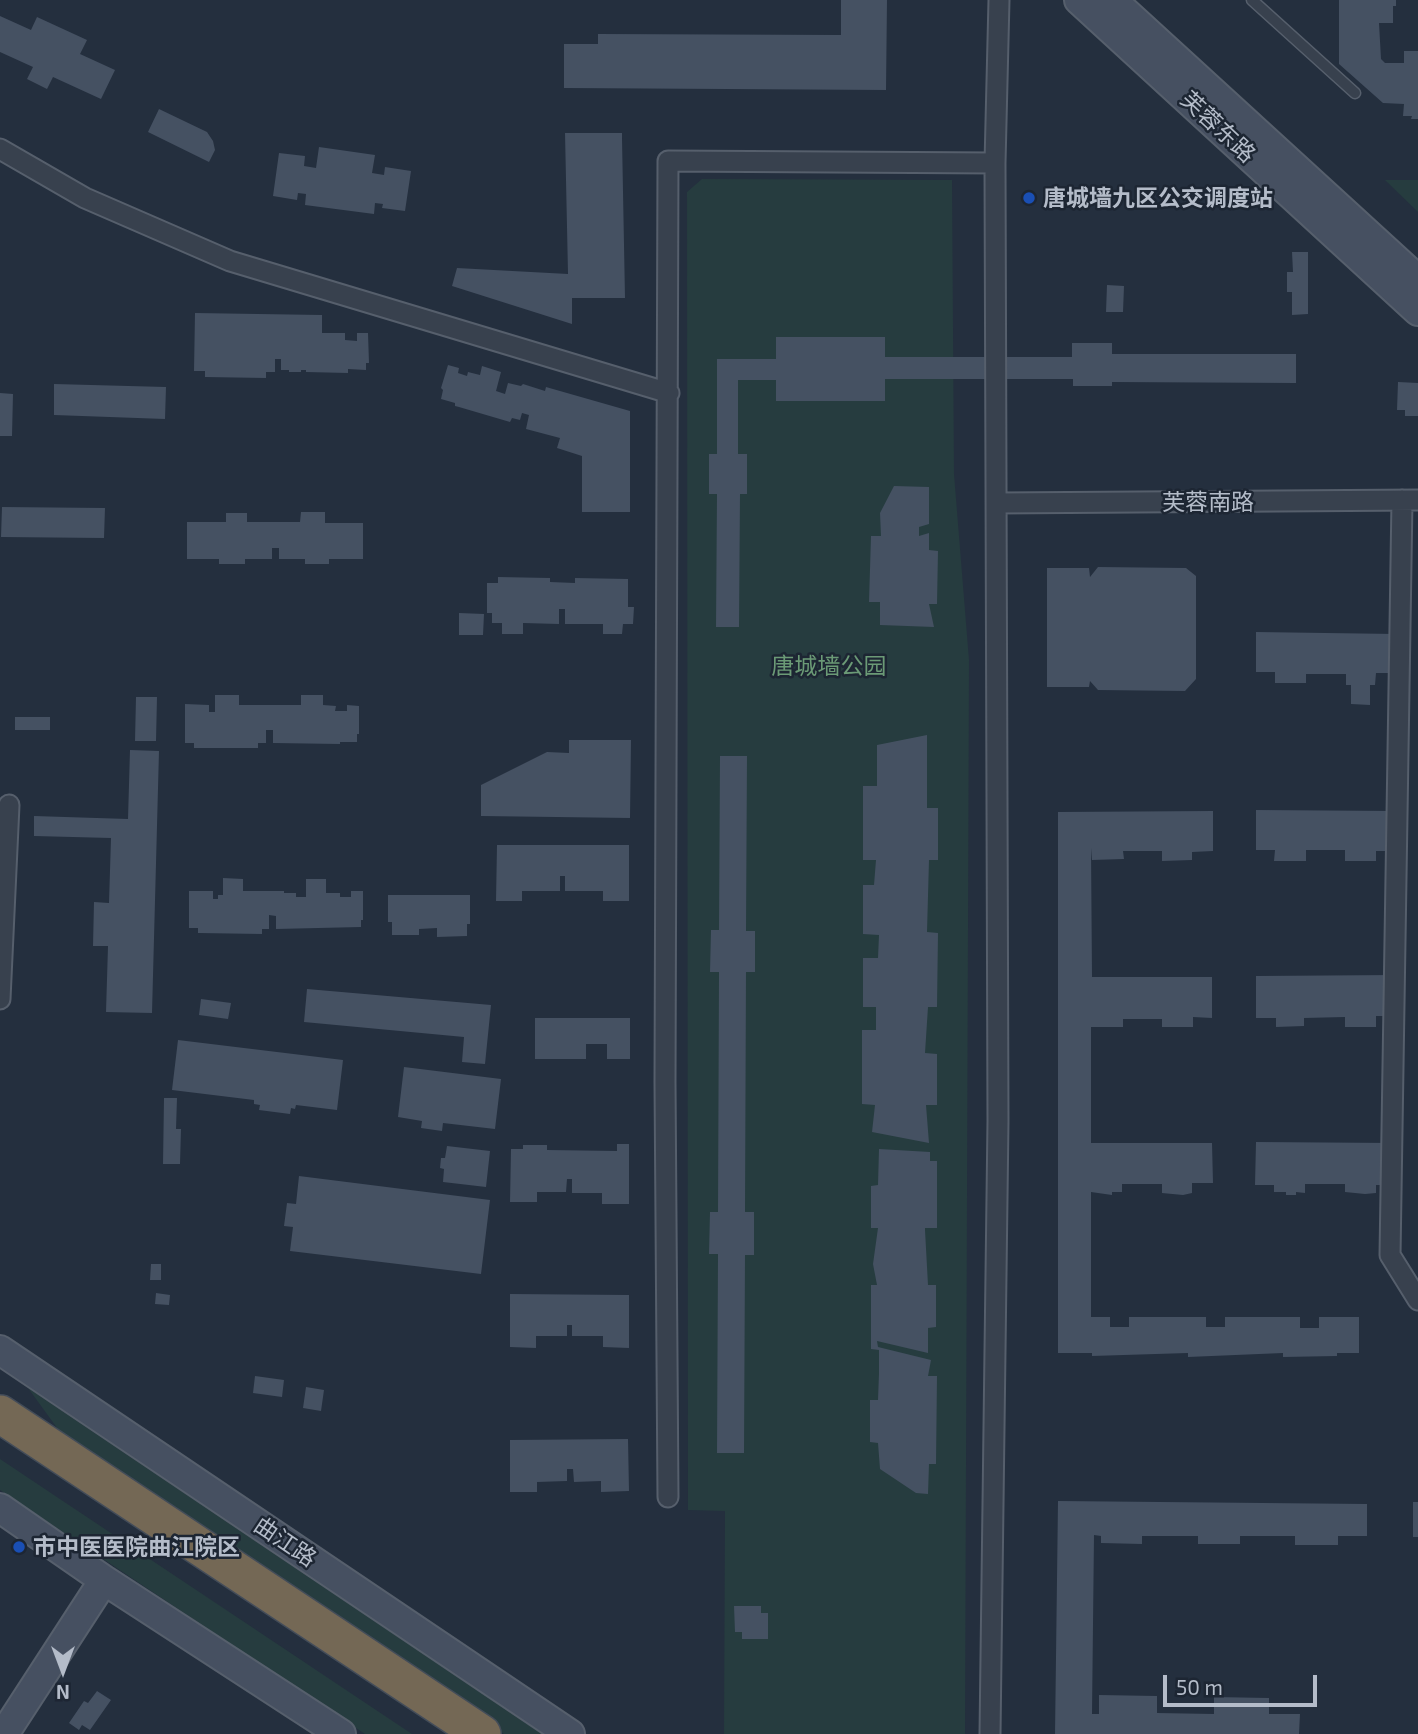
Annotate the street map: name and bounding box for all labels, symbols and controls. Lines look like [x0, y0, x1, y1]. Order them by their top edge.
street label: 芙蓉东路 [1175, 86, 1261, 168]
place label: 唐城墙九区公交调度站 [1043, 184, 1273, 212]
marker: 唐城墙九区公交调度站 [1021, 190, 1037, 206]
street label: 芙蓉南路 [1162, 488, 1254, 516]
park label: 唐城墙公园 [772, 652, 886, 680]
street label: 曲江路 [249, 1511, 321, 1573]
place label: 市中医医院曲江院区 [33, 1533, 240, 1561]
marker: 市中医医院曲江院区 [11, 1539, 27, 1555]
north arrow [28, 1636, 98, 1706]
scale bar [1166, 1660, 1320, 1704]
text: 50 m [1176, 1674, 1223, 1699]
text: N [56, 1681, 70, 1704]

